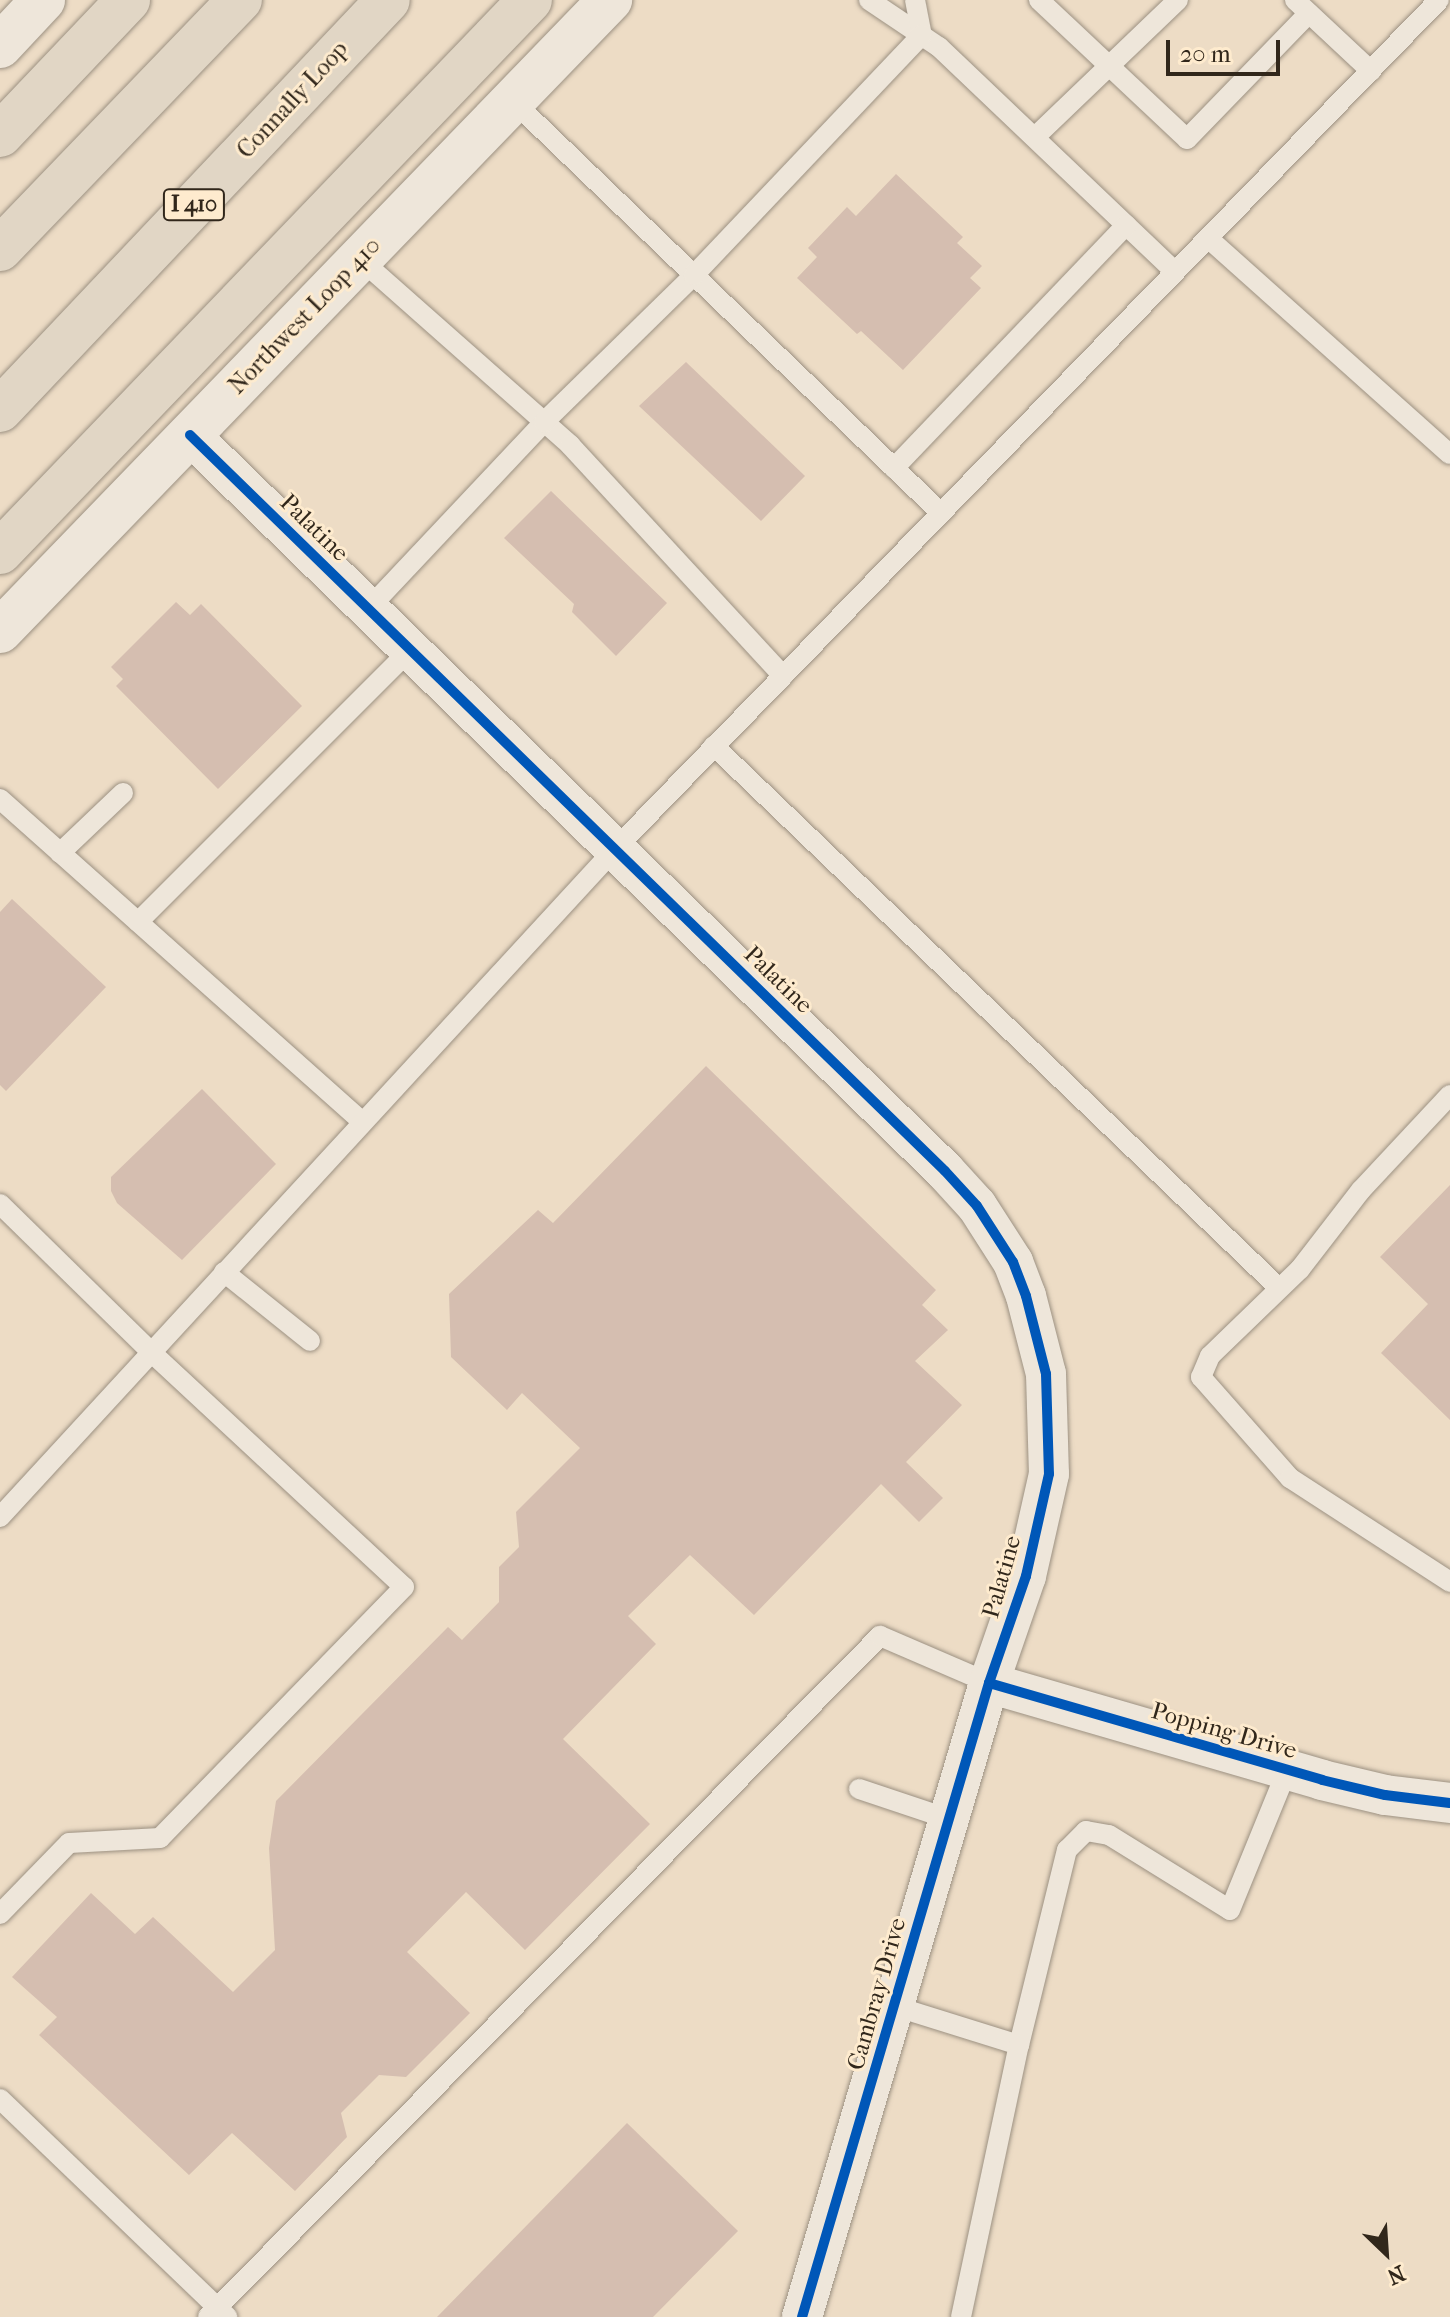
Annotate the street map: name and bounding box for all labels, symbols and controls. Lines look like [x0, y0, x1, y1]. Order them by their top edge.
scale bar [1170, 24, 1284, 74]
street label: Connally Loop [231, 35, 355, 165]
text: 20 m [1180, 40, 1231, 68]
road number: I 410 [162, 187, 226, 223]
street label: Northwest Loop 410 [223, 232, 387, 400]
street label: Palatine [274, 488, 354, 568]
street label: Palatine [738, 940, 818, 1020]
street label: Palatine [977, 1532, 1027, 1622]
street label: Popping Drive [1148, 1697, 1300, 1765]
street label: Cambray Drive [842, 1915, 912, 2073]
north arrow [1346, 2213, 1426, 2293]
text: N [1383, 2259, 1409, 2290]

